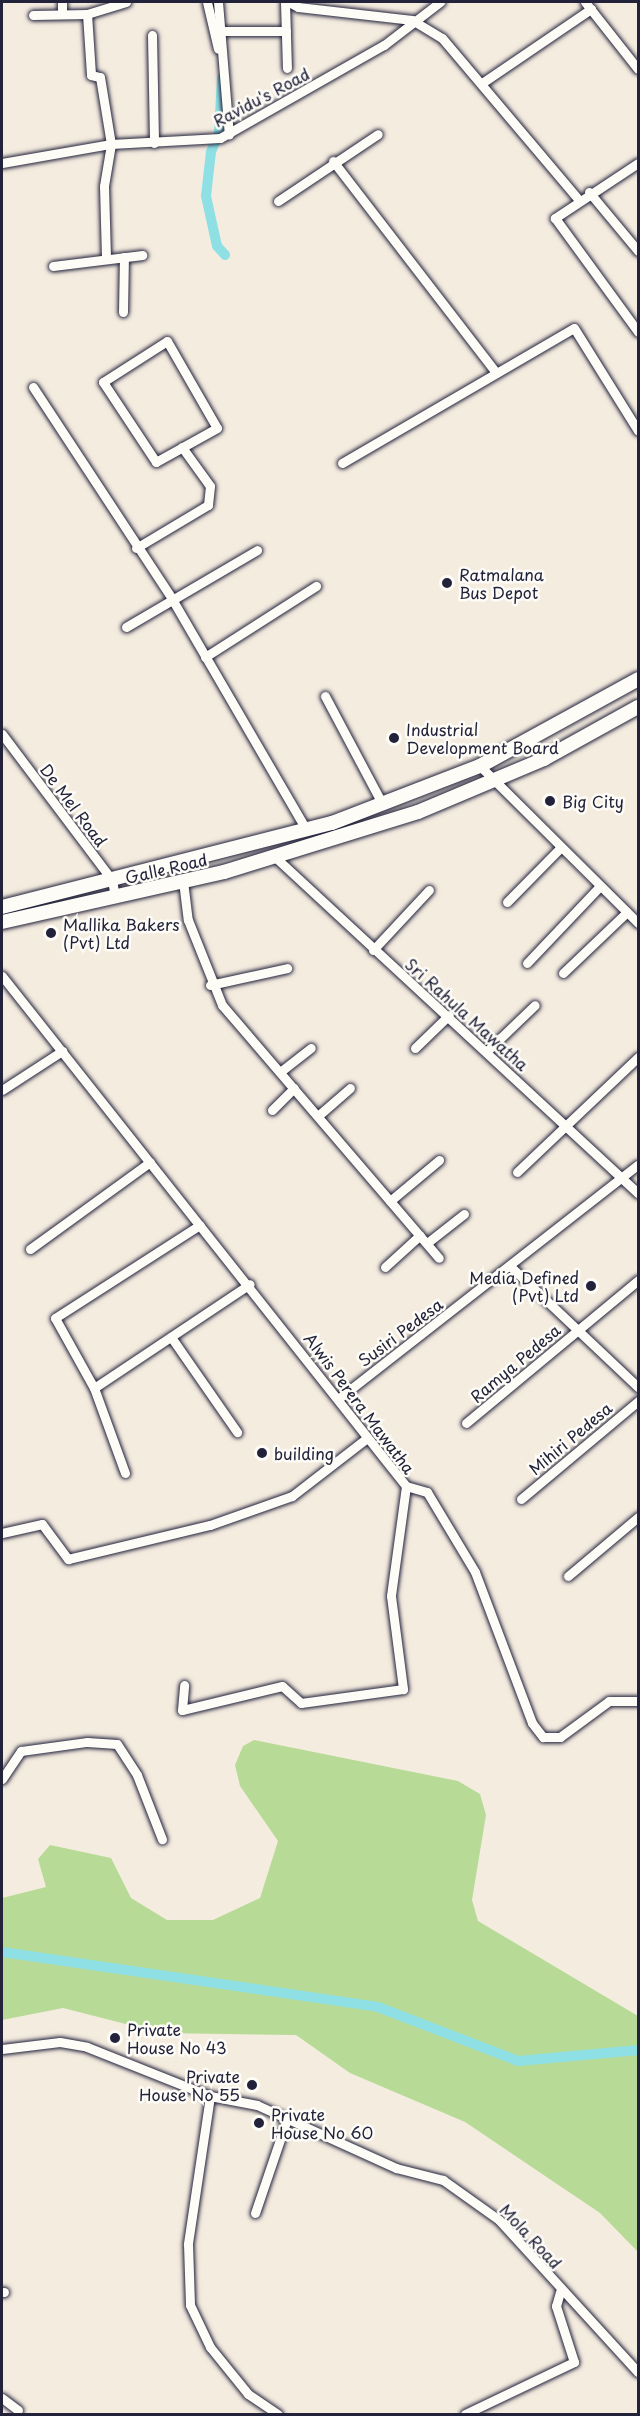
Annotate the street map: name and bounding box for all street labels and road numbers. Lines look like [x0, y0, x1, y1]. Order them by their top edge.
street label: Ravidu's Road [210, 64, 312, 130]
street label: De Mel Road [37, 760, 111, 850]
street label: Galle Road [122, 849, 210, 887]
street label: Sri Rahula Mawatha [402, 954, 532, 1074]
street label: Susiri Pedesa [354, 1294, 446, 1370]
street label: Ramya Pedesa [466, 1320, 564, 1406]
street label: Alwis Perera Mawatha [300, 1328, 420, 1478]
street label: Mihiri Pedesa [525, 1398, 615, 1478]
street label: Mola Road [496, 2199, 566, 2273]

